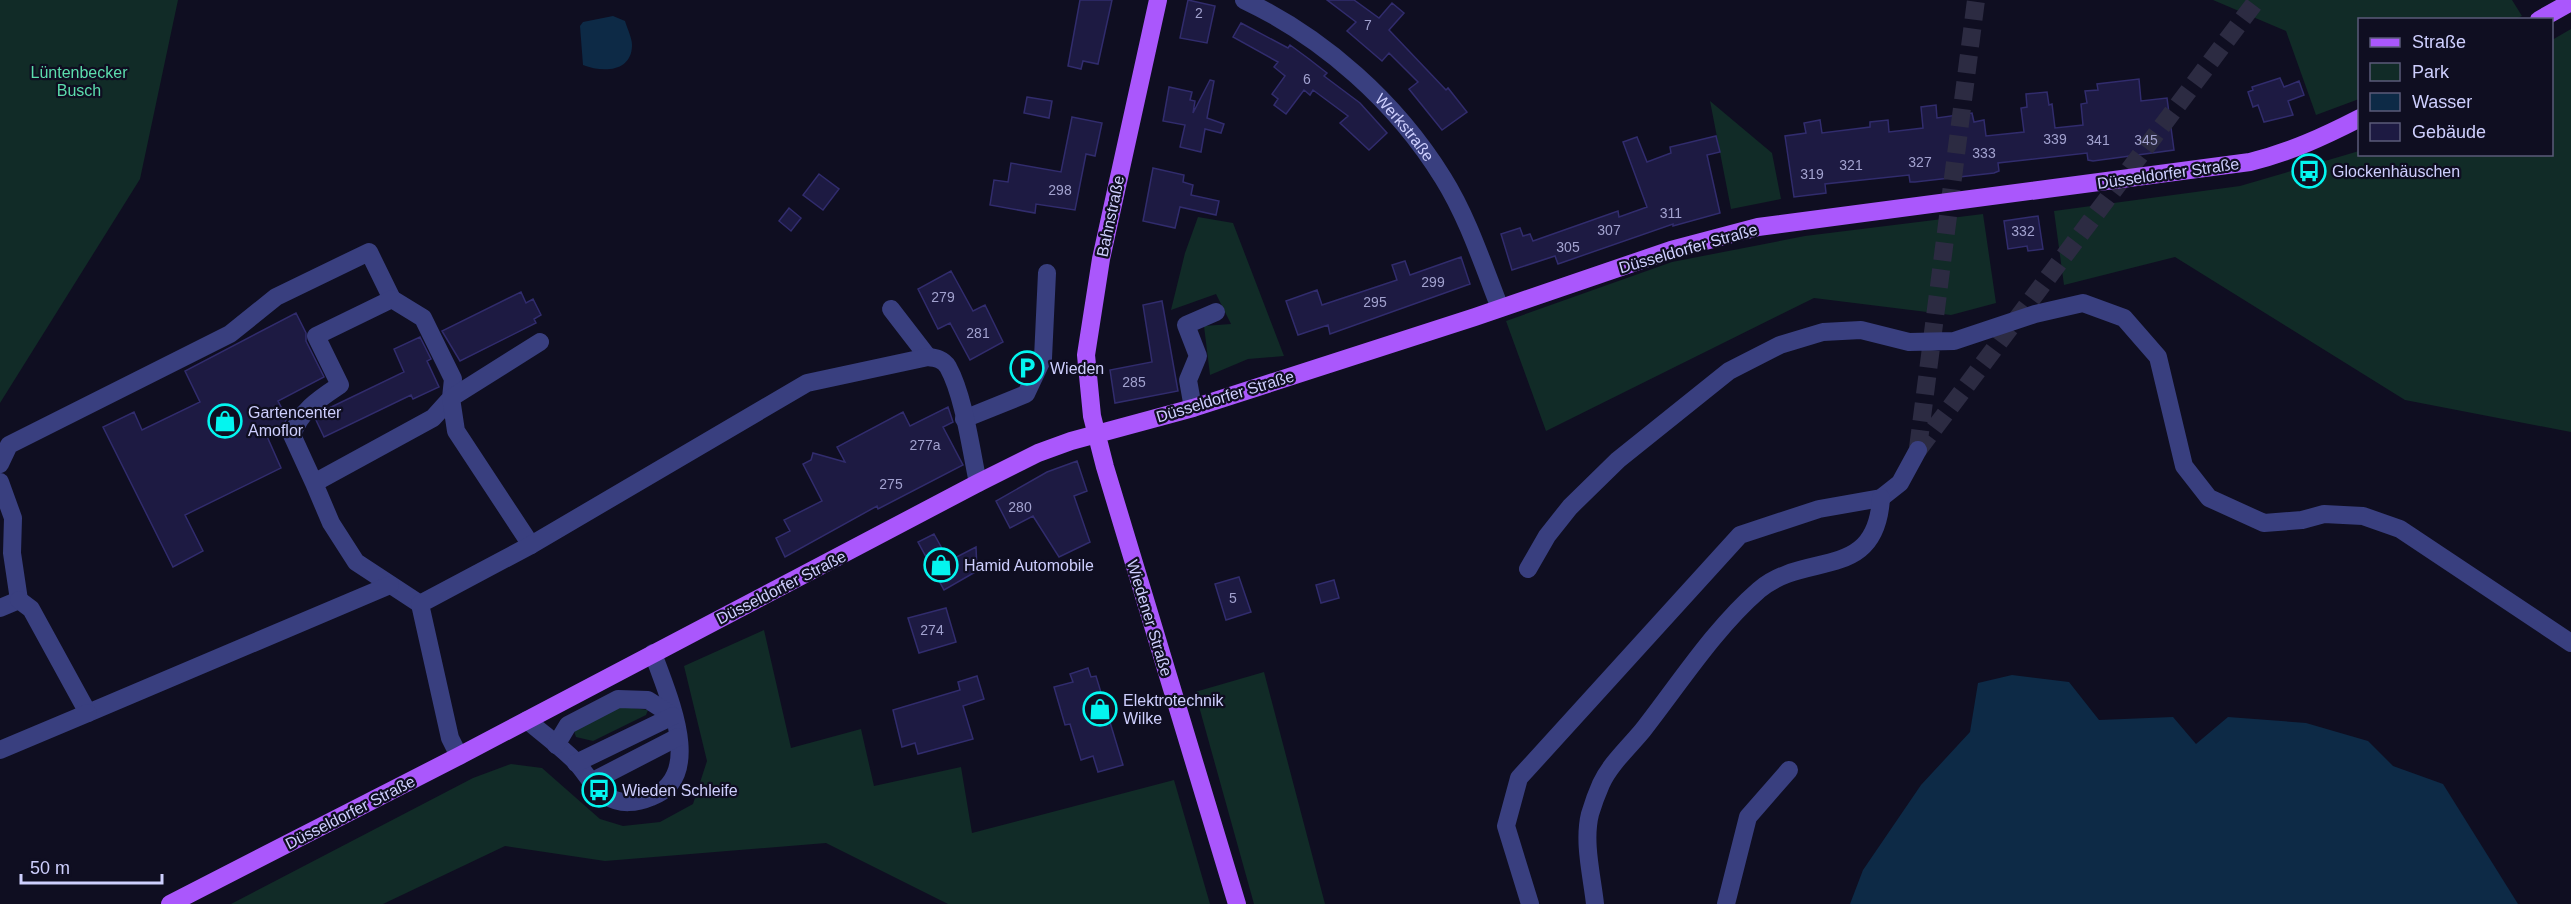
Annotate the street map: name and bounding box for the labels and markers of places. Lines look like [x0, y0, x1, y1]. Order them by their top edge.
bus stop icon: Glockenhäuschen [2291, 153, 2327, 189]
place label: Glockenhäuschen [2332, 163, 2460, 180]
parking icon: Wieden [1009, 350, 1045, 386]
place label: Wieden [1050, 360, 1104, 377]
shop icon: Gartencenter Amoflor [207, 403, 243, 439]
place label: Gartencenter Amoflor [248, 404, 342, 439]
shop icon: Hamid Automobile [923, 547, 959, 583]
place label: Hamid Automobile [964, 557, 1094, 574]
shop icon: Elektrotechnik Wilke [1082, 691, 1118, 727]
place label: Elektrotechnik Wilke [1123, 692, 1224, 727]
bus stop icon: Wieden Schleife [581, 772, 617, 808]
place label: Wieden Schleife [622, 782, 738, 799]

